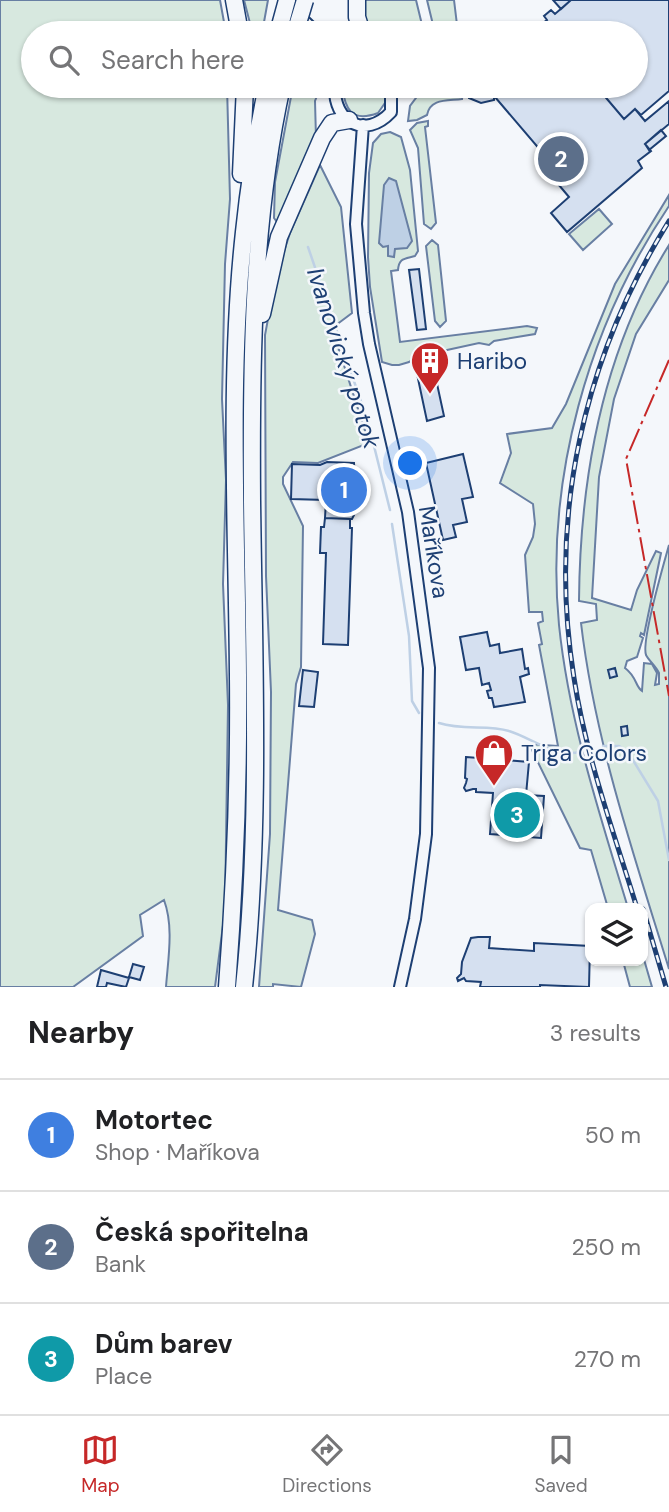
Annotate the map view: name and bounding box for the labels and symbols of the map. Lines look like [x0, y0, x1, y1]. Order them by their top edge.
pin: 2 [538, 133, 584, 185]
water label: Ivanovický potok [300, 264, 388, 453]
building icon: Haribo [409, 340, 451, 395]
place label: Haribo [457, 346, 527, 376]
your location [393, 446, 427, 480]
pin: 1 [321, 464, 367, 516]
street label: Maříkova [412, 504, 456, 600]
shop icon: Triga Colors [473, 732, 515, 787]
place label: Triga Colors [521, 738, 647, 768]
pin: 3 [494, 789, 540, 841]

